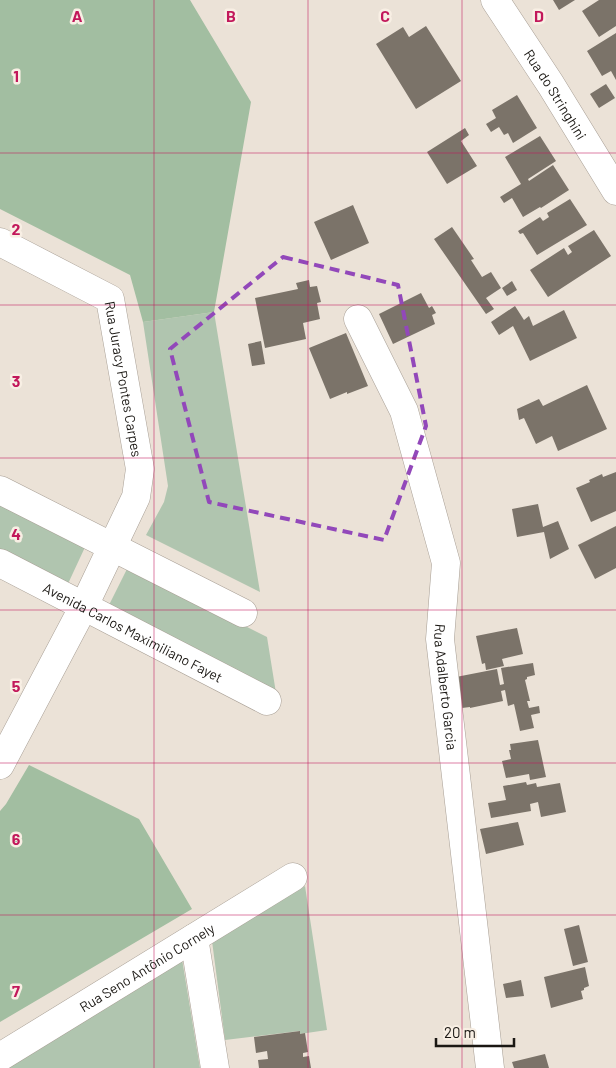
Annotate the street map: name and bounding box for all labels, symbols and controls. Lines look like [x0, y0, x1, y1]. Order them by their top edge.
text: A [72, 6, 83, 25]
text: B [226, 6, 236, 25]
text: C [380, 6, 390, 25]
text: D [534, 6, 544, 25]
street label: Rua do Stringhini [521, 46, 591, 142]
text: 1 [13, 66, 19, 85]
text: 2 [12, 219, 21, 238]
street label: Rua Juracy Pontes Carpes [102, 300, 146, 458]
text: 3 [12, 371, 20, 390]
text: 4 [11, 524, 21, 543]
street label: Avenida Carlos Maximiliano Fayet [41, 578, 226, 685]
street label: Rua Adalberto Garcia [431, 623, 461, 751]
text: 5 [12, 676, 21, 695]
text: 6 [12, 829, 21, 848]
street label: Rua Seno Antônio Cornely [76, 919, 218, 1015]
text: 7 [12, 981, 20, 1000]
scale bar [436, 1016, 514, 1048]
text: 20 m [444, 1023, 476, 1041]

